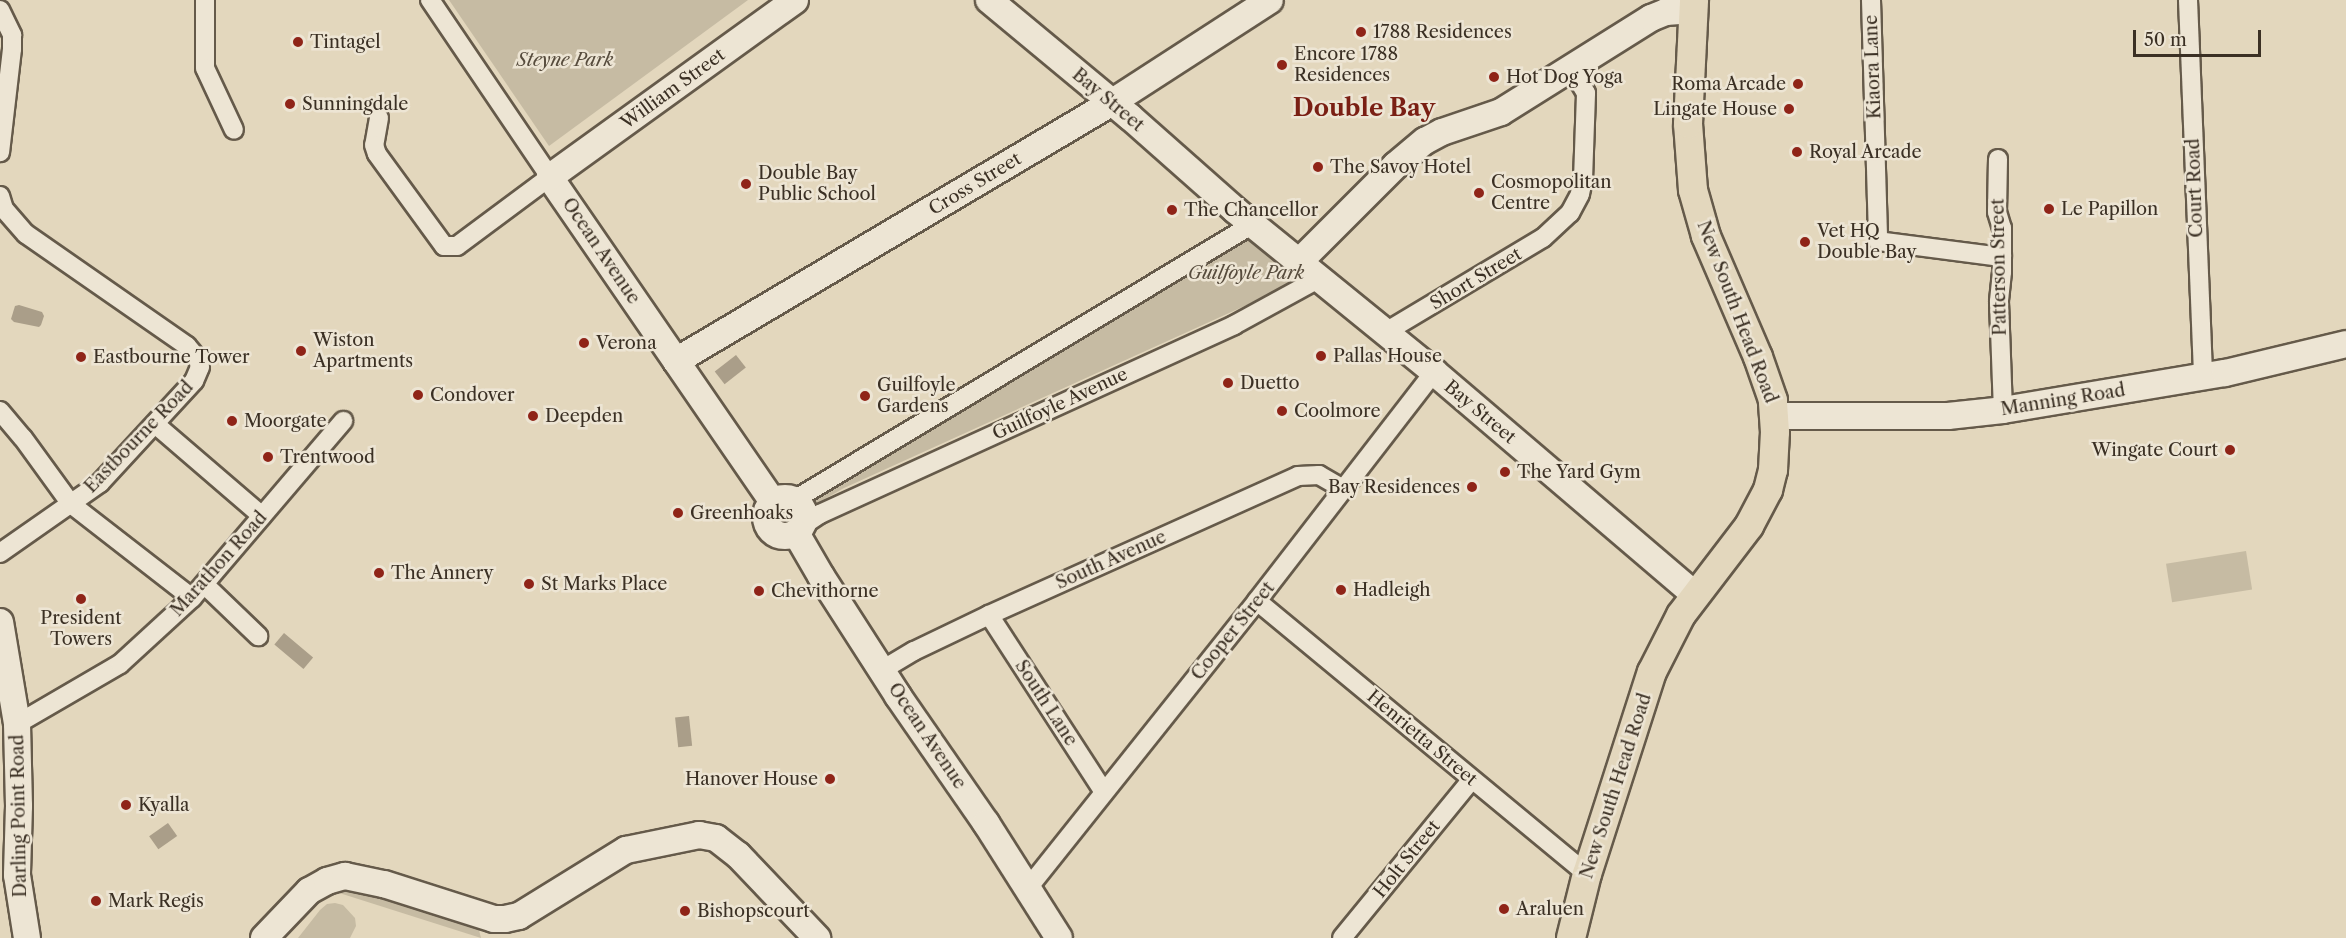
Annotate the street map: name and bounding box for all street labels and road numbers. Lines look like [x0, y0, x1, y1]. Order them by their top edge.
street label: Kiaora Lane [1860, 14, 1886, 120]
street label: William Street [617, 44, 729, 134]
street label: Bay Street [1068, 64, 1148, 136]
street label: Court Road [2182, 138, 2208, 238]
street label: Cross Street [925, 148, 1025, 220]
street label: Ocean Avenue [557, 194, 645, 308]
street label: Patterson Street [1987, 198, 2011, 336]
street label: New South Head Road [1692, 218, 1782, 406]
street label: Short Street [1426, 243, 1526, 315]
street label: Guilfoyle Avenue [989, 363, 1131, 445]
street label: Bay Street [1440, 376, 1520, 448]
street label: Eastbourne Road [80, 377, 198, 497]
street label: Manning Road [1999, 380, 2127, 420]
street label: Marathon Road [166, 507, 272, 621]
street label: South Avenue [1052, 526, 1170, 594]
street label: Cooper Street [1187, 577, 1279, 685]
street label: South Lane [1010, 656, 1082, 750]
street label: Ocean Avenue [883, 679, 971, 793]
street label: Henrietta Street [1362, 686, 1482, 790]
street label: New South Head Road [1576, 690, 1656, 882]
street label: Darling Point Road [7, 734, 31, 898]
street label: Holt Street [1369, 816, 1445, 902]

